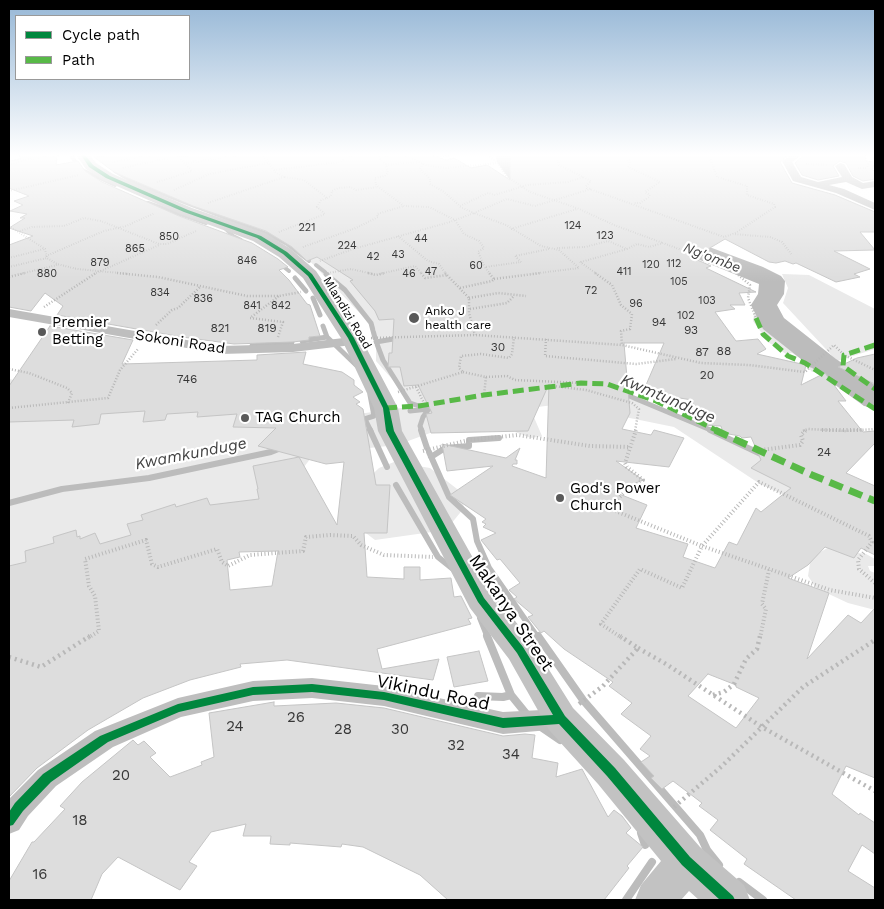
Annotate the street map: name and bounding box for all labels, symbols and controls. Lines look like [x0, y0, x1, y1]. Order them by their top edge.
legend [15, 15, 190, 80]
text: Cycle path [62, 26, 140, 44]
text: Path [62, 51, 95, 69]
house number: 124 [564, 219, 582, 233]
house number: 221 [298, 221, 316, 235]
house number: 123 [596, 229, 614, 243]
house number: 850 [159, 230, 179, 244]
house number: 44 [414, 232, 428, 246]
house number: 224 [337, 239, 357, 253]
water label: Ng'ombe [681, 239, 743, 277]
house number: 865 [125, 242, 145, 256]
house number: 43 [391, 248, 405, 262]
house number: 42 [366, 250, 380, 264]
house number: 846 [237, 254, 257, 268]
house number: 879 [90, 256, 110, 270]
house number: 112 [667, 257, 681, 271]
house number: 120 [642, 258, 660, 272]
house number: 60 [469, 259, 483, 273]
house number: 47 [425, 265, 437, 279]
house number: 411 [616, 265, 632, 279]
house number: 880 [37, 267, 57, 281]
house number: 46 [402, 267, 416, 281]
street label: Mlandizi Road [320, 274, 374, 352]
house number: 105 [670, 275, 688, 289]
house number: 72 [585, 284, 597, 298]
house number: 834 [150, 286, 170, 300]
house number: 836 [193, 292, 213, 306]
house number: 103 [698, 294, 716, 308]
house number: 96 [629, 297, 643, 311]
house number: 841 [243, 299, 261, 313]
house number: 842 [271, 299, 291, 313]
place label: Anko J health care [425, 304, 491, 332]
house number: 102 [677, 309, 695, 323]
marker: Anko J health care [407, 311, 421, 325]
place label: Premier Betting [52, 314, 109, 349]
house number: 94 [652, 315, 666, 329]
house number: 821 [210, 321, 230, 335]
house number: 819 [257, 321, 277, 335]
house number: 93 [684, 323, 698, 337]
marker: Premier Betting [36, 326, 48, 338]
street label: Sokoni Road [134, 326, 226, 358]
house number: 30 [491, 340, 505, 354]
house number: 88 [717, 344, 731, 358]
house number: 87 [695, 345, 709, 359]
house number: 20 [700, 368, 714, 382]
water label: Kwmtunduge [618, 370, 718, 428]
house number: 746 [177, 372, 197, 386]
place label: TAG Church [255, 409, 341, 427]
marker: TAG Church [239, 412, 251, 424]
water label: Kwamkunduge [134, 434, 248, 474]
house number: 24 [817, 445, 831, 459]
place label: God's Power Church [570, 480, 660, 515]
marker: God's Power Church [554, 492, 566, 504]
street label: Makanya Street [464, 551, 558, 675]
street label: Vikindu Road [374, 670, 492, 716]
house number: 26 [287, 709, 305, 727]
house number: 24 [226, 718, 244, 736]
house number: 28 [334, 721, 352, 739]
house number: 30 [391, 721, 409, 739]
house number: 32 [447, 737, 465, 755]
house number: 34 [502, 746, 520, 764]
house number: 20 [112, 767, 130, 785]
house number: 18 [72, 812, 88, 830]
house number: 16 [33, 866, 47, 884]

